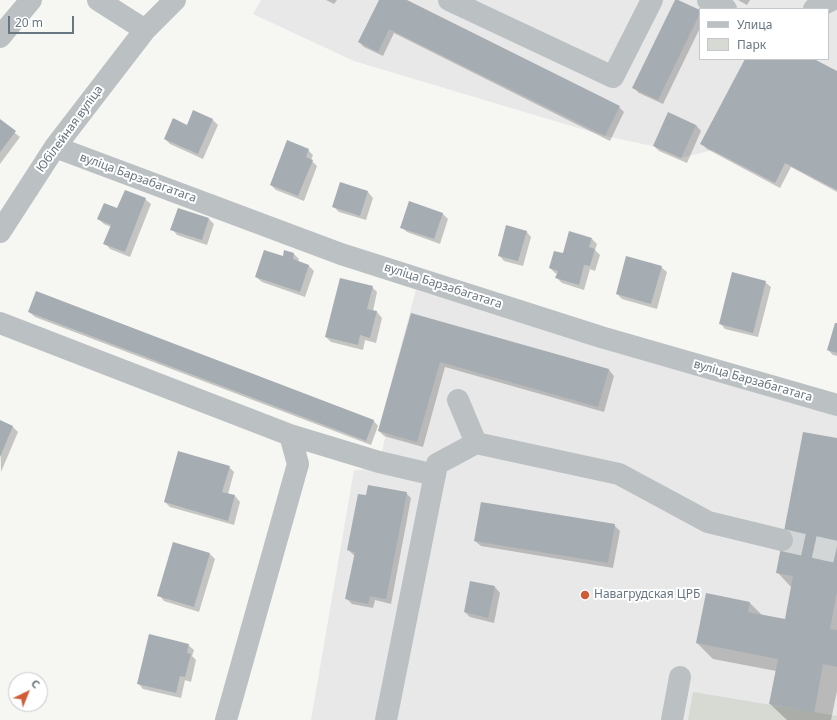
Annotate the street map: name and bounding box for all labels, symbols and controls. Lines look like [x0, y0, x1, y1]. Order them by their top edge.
scale bar [10, 8, 76, 34]
legend [699, 8, 829, 60]
text: 20 m [15, 14, 43, 31]
text: Улица [737, 16, 772, 33]
text: Парк [737, 36, 766, 53]
street label: Юбілейная вуліца [34, 83, 106, 175]
street label: вуліца Барзабагатага [78, 150, 198, 206]
street label: вуліца Барзабагатага [382, 260, 504, 312]
street label: вуліца Барзабагатага [692, 357, 814, 405]
place label: Навагрудская ЦРБ [594, 588, 700, 602]
marker: Навагрудская ЦРБ [579, 589, 591, 601]
north arrow [8, 672, 48, 712]
text: С [28, 676, 44, 691]

